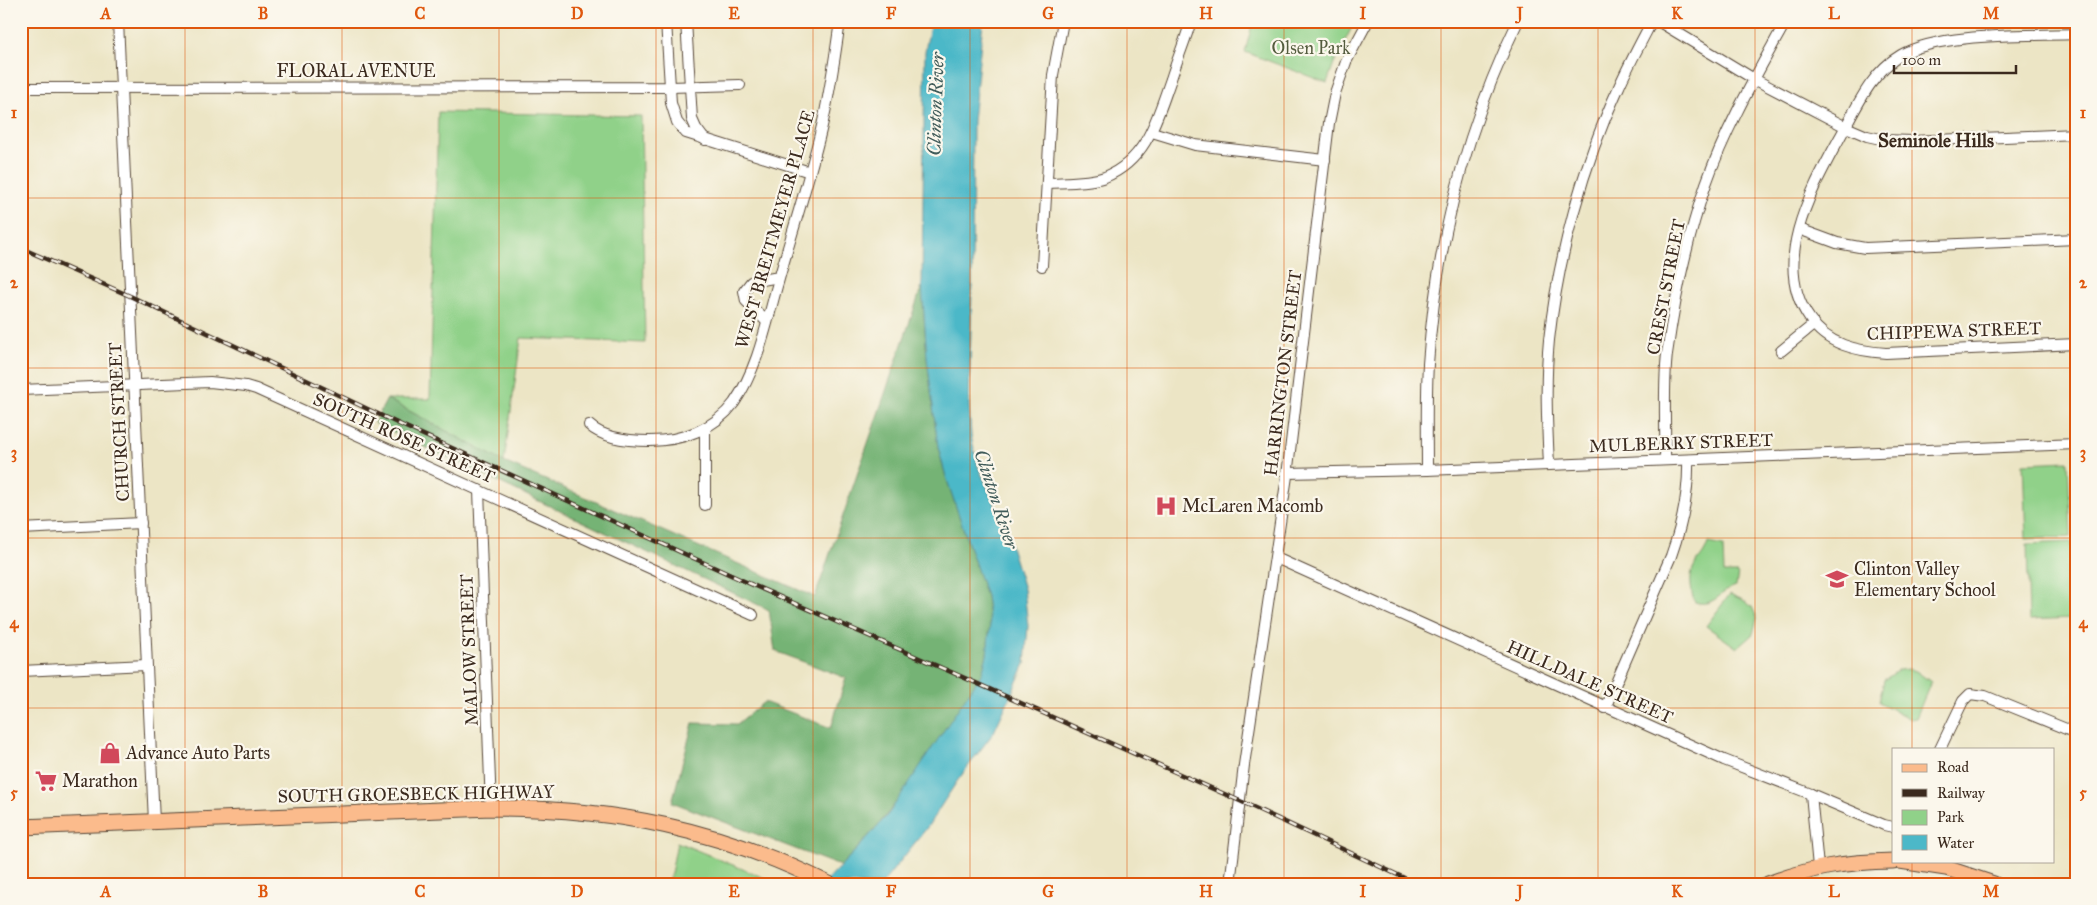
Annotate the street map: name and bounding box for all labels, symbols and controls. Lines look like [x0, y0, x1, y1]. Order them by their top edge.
text: A [100, 4, 112, 23]
text: B [258, 4, 268, 23]
text: C [415, 4, 426, 23]
text: D [571, 4, 584, 23]
text: E [728, 4, 740, 23]
text: F [886, 4, 897, 23]
text: G [1042, 4, 1054, 23]
text: H [1199, 4, 1213, 23]
text: I [1360, 4, 1367, 23]
text: J [1515, 4, 1524, 24]
text: K [1671, 4, 1683, 23]
text: L [1828, 4, 1840, 23]
text: M [1983, 4, 2000, 23]
park label: Olsen Park [1272, 37, 1351, 59]
scale bar [1894, 42, 2017, 74]
water label: Clinton River [922, 51, 949, 156]
text: 100 m [1902, 51, 1942, 69]
street label: FLORAL AVENUE [276, 60, 436, 82]
text: 1 [11, 103, 18, 122]
text: 1 [2080, 103, 2087, 122]
street label: WEST BREITMEYER PLACE [730, 107, 820, 351]
district label: Seminole Hills [1878, 129, 1994, 152]
street label: CREST STREET [1642, 217, 1690, 357]
street label: HARRINGTON STREET [1259, 269, 1307, 477]
text: 2 [10, 273, 19, 292]
text: 2 [2079, 273, 2088, 292]
street label: CHIPPEWA STREET [1866, 317, 2042, 345]
street label: CHURCH STREET [104, 342, 134, 502]
street label: SOUTH ROSE STREET [310, 388, 498, 488]
street label: MULBERRY STREET [1588, 429, 1774, 457]
text: 3 [11, 443, 17, 463]
text: 3 [2080, 443, 2086, 463]
water label: Clinton River [970, 446, 1024, 553]
hospital icon: McLaren Macomb [1153, 493, 1179, 519]
place label: McLaren Macomb [1182, 495, 1323, 517]
place label: Clinton Valley Elementary School [1854, 558, 1996, 601]
school or university icon: Clinton Valley Elementary School [1824, 566, 1850, 592]
street label: MALOW STREET [455, 574, 483, 726]
text: 4 [10, 613, 20, 633]
text: 4 [2079, 613, 2089, 633]
street label: HILLDALE STREET [1504, 635, 1676, 729]
shop icon: Advance Auto Parts [97, 740, 123, 766]
place label: Advance Auto Parts [125, 742, 270, 764]
legend [1892, 748, 2054, 862]
text: Road [1937, 758, 1969, 776]
supermarket icon: Marathon [33, 768, 59, 794]
place label: Marathon [62, 770, 138, 792]
street label: SOUTH GROESBECK HIGHWAY [277, 781, 555, 807]
text: 5 [10, 783, 18, 802]
text: 5 [2079, 783, 2087, 802]
text: Railway [1937, 784, 1986, 802]
text: Park [1937, 808, 1964, 826]
text: Water [1937, 834, 1974, 852]
text: A [100, 882, 112, 901]
text: B [258, 882, 268, 901]
text: C [415, 882, 426, 901]
text: D [571, 882, 584, 901]
text: E [728, 882, 740, 901]
text: F [886, 882, 897, 901]
text: G [1042, 882, 1054, 901]
text: H [1199, 882, 1213, 901]
text: I [1360, 882, 1367, 901]
text: J [1515, 882, 1524, 902]
text: K [1671, 882, 1683, 901]
text: L [1828, 882, 1840, 901]
text: M [1983, 882, 2000, 901]

